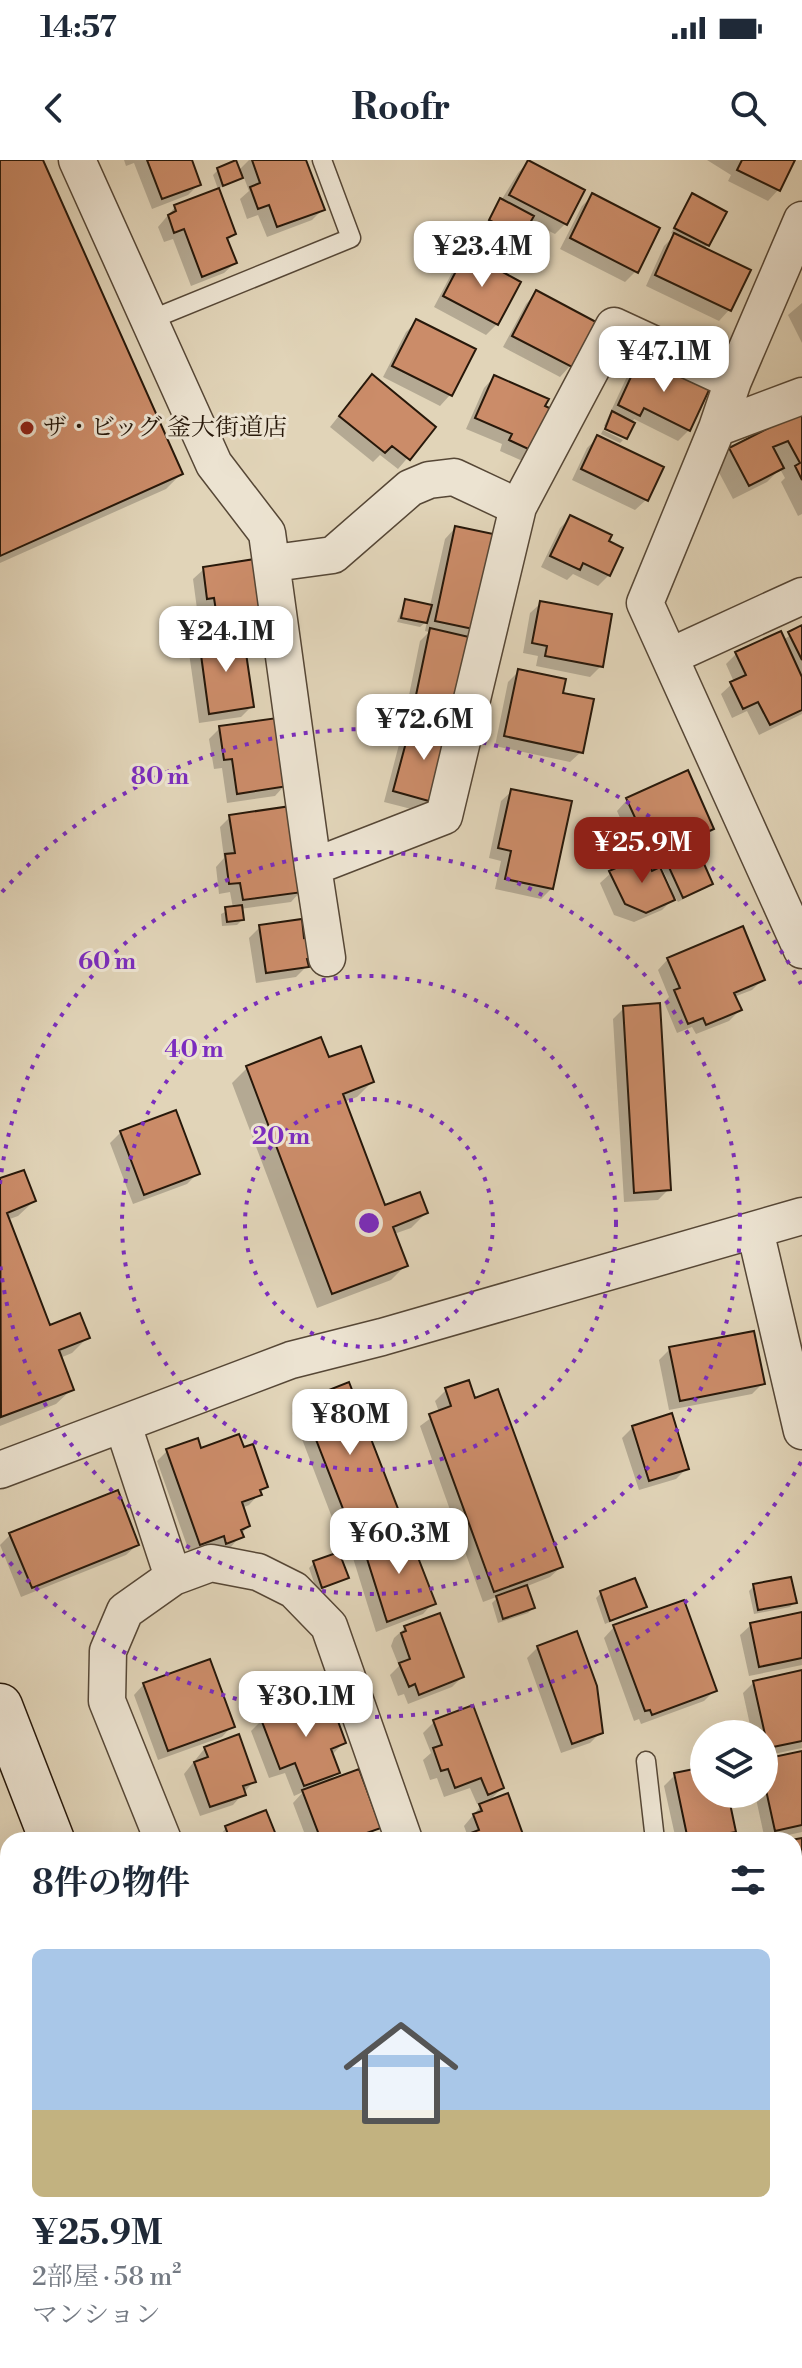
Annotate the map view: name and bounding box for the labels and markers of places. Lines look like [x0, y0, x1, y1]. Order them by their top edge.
pin: ¥23.4M [417, 221, 547, 289]
pin: ¥47.1M [599, 326, 729, 394]
place label: ザ・ビッグ 釜大街道店 [43, 413, 287, 443]
marker: ザ・ビッグ 釜大街道店 [18, 419, 36, 437]
pin: ¥24.1M [161, 606, 291, 674]
pin: ¥72.6M [359, 694, 489, 762]
pin: ¥25.9M [577, 817, 707, 885]
centre of rings [355, 1209, 383, 1237]
pin: ¥80M [303, 1389, 397, 1457]
pin: ¥60.3M [334, 1508, 464, 1576]
pin: ¥30.1M [241, 1671, 371, 1739]

